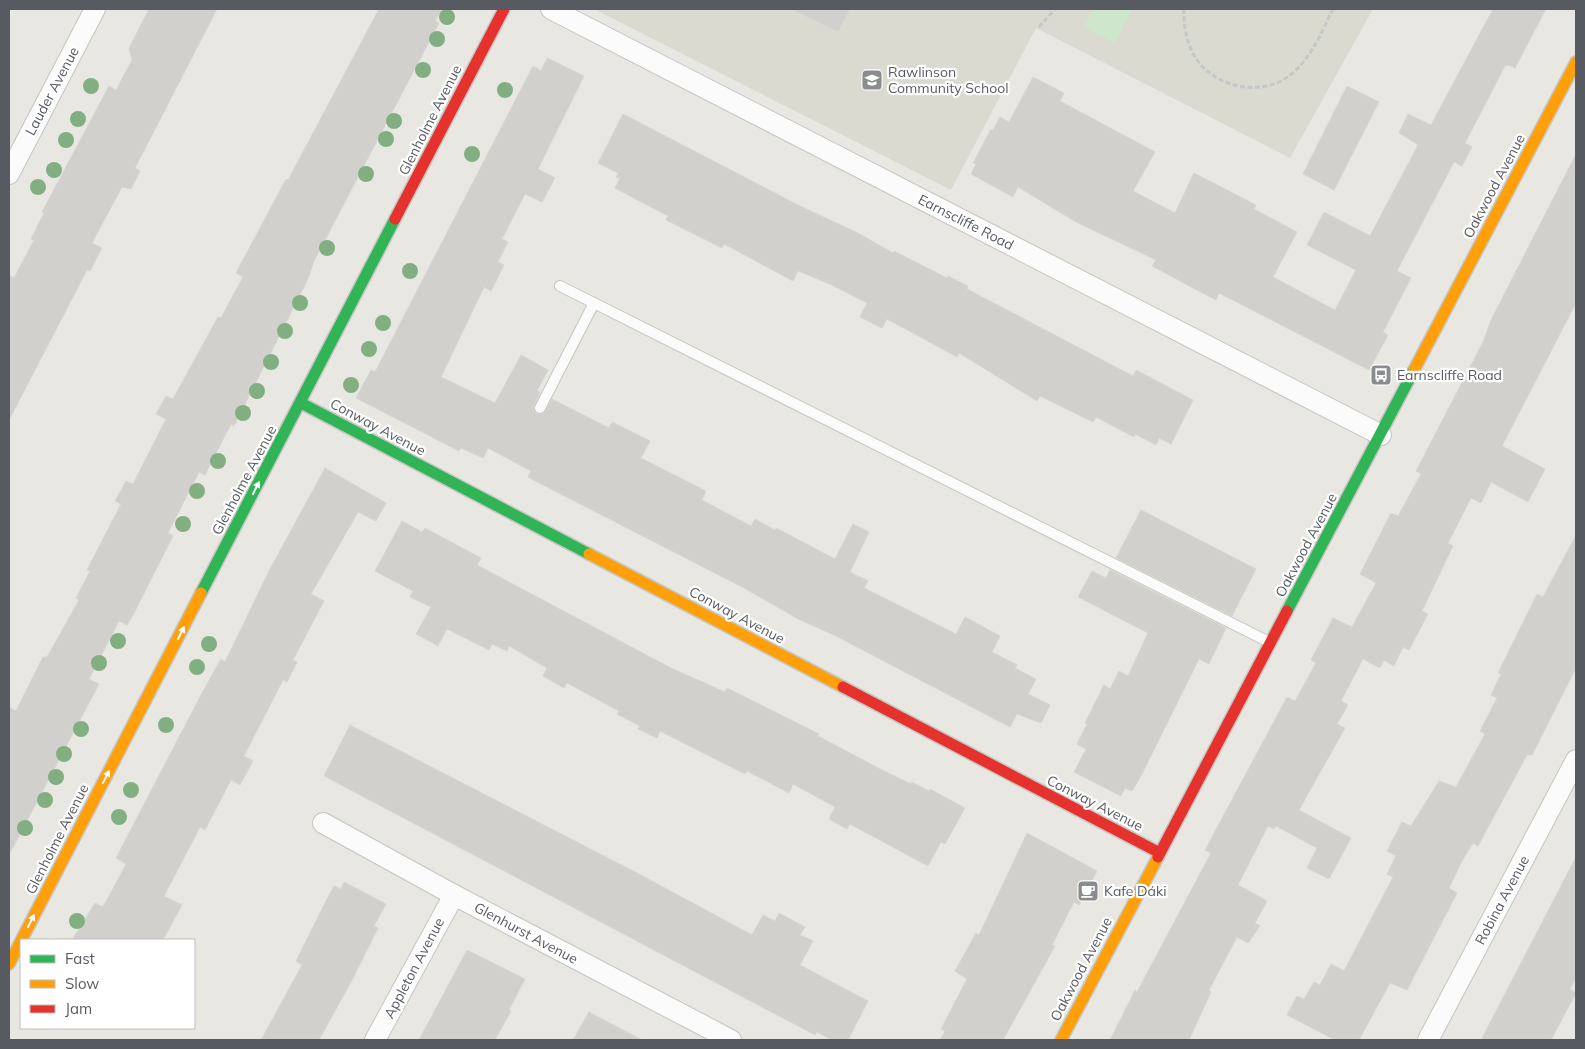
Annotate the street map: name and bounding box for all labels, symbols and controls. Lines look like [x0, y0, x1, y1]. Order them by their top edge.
street label: Lauder Avenue [21, 44, 83, 138]
street label: Glenholme Avenue [394, 62, 466, 178]
place label: Rawlinson Community School [888, 63, 1009, 97]
school or university icon: Rawlinson Community School [860, 68, 884, 92]
street label: Oakwood Avenue [1459, 131, 1529, 241]
street label: Earnscliffe Road [915, 190, 1017, 254]
bus stop icon: Earnscliffe Road [1369, 363, 1393, 387]
place label: Earnscliffe Road [1397, 366, 1502, 384]
street label: Conway Avenue [327, 394, 429, 460]
street label: Glenholme Avenue [208, 422, 280, 538]
one-way arrow [252, 481, 260, 496]
street label: Oakwood Avenue [1271, 490, 1341, 600]
street label: Conway Avenue [686, 582, 788, 648]
one-way arrow [177, 625, 185, 640]
one-way arrow [102, 769, 110, 784]
street label: Conway Avenue [1044, 771, 1146, 835]
street label: Glenholme Avenue [21, 781, 93, 897]
street label: Robina Avenue [1471, 852, 1533, 948]
cafe icon: Kafe Dáki [1076, 879, 1100, 903]
place label: Kafe Dáki [1104, 882, 1166, 900]
street label: Glenhurst Avenue [471, 898, 581, 968]
one-way arrow [27, 914, 35, 928]
street label: Oakwood Avenue [1046, 914, 1116, 1024]
street label: Appleton Avenue [380, 915, 448, 1021]
legend [20, 939, 195, 1029]
text: Fast [65, 949, 95, 968]
text: Slow [65, 974, 99, 993]
text: Jam [65, 999, 92, 1018]

